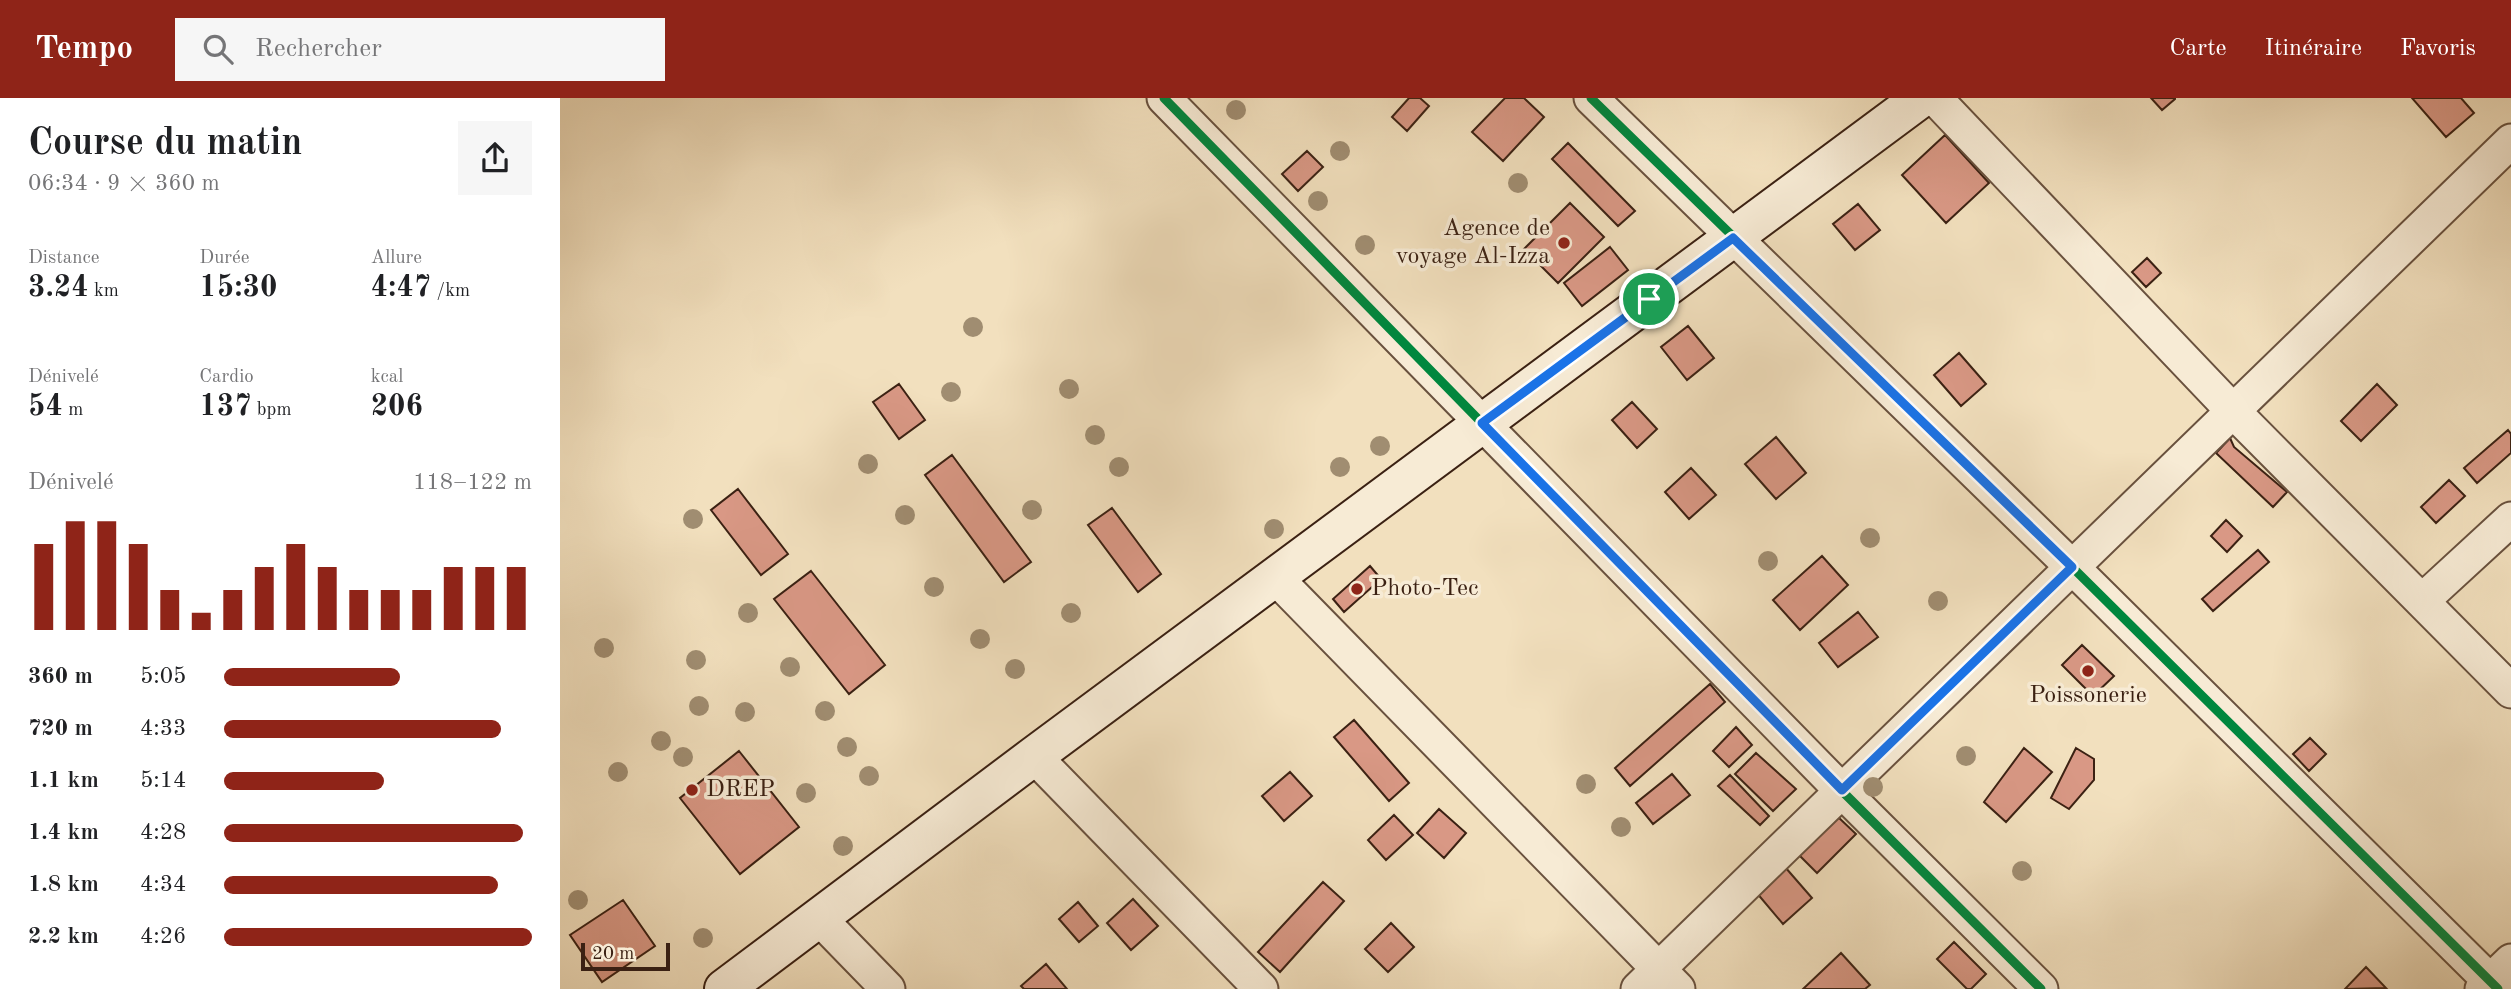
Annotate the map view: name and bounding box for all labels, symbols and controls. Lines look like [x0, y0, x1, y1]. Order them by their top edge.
search box [175, 18, 665, 81]
icon: search [199, 30, 237, 68]
text: Tempo [35, 33, 133, 66]
text: Rechercher [255, 36, 382, 62]
text: Carte [2169, 37, 2227, 61]
text: Itinéraire [2265, 37, 2362, 61]
text: Favoris [2400, 37, 2476, 61]
button: share [458, 121, 532, 195]
text: Course du matin [28, 125, 302, 163]
text: 06:34 · 9 × 360 m [28, 172, 220, 195]
place label: Agence de voyage Al-Izza [1396, 217, 1550, 269]
marker: Agence de voyage Al-Izza [1556, 235, 1572, 251]
text: Distance [28, 249, 100, 268]
text: Durée [199, 249, 250, 268]
text: Allure [371, 249, 422, 268]
pin [1619, 269, 1679, 329]
text: 3.24 [28, 273, 89, 303]
text: 15:30 [199, 273, 277, 303]
text: 4:47 [371, 273, 431, 303]
icon: arrive [1630, 280, 1668, 318]
text: km [89, 282, 119, 301]
text: /km [431, 282, 470, 301]
text: Dénivelé [28, 368, 99, 387]
text: Cardio [199, 368, 254, 387]
text: kcal [371, 368, 403, 387]
text: 54 [28, 392, 63, 422]
text: 137 [199, 392, 252, 422]
text: 206 [371, 392, 423, 422]
text: m [63, 401, 83, 420]
text: bpm [252, 401, 292, 420]
text: Dénivelé [28, 471, 114, 494]
text: 118–122 m [413, 471, 532, 494]
place label: Photo-Tec [1371, 577, 1478, 601]
marker: Photo-Tec [1349, 581, 1365, 597]
marker: Poissonerie [2080, 663, 2096, 679]
text: 360 m [28, 665, 93, 688]
text: 5:05 [140, 665, 186, 688]
place label: Poissonerie [2029, 684, 2147, 708]
text: 720 m [28, 717, 93, 740]
text: 4:33 [140, 717, 186, 740]
text: 1.1 km [28, 769, 99, 792]
text: 5:14 [140, 769, 186, 792]
place label: DREP [706, 778, 775, 802]
marker: DREP [684, 782, 700, 798]
text: 1.4 km [28, 821, 99, 844]
text: 4:28 [140, 821, 186, 844]
text: 1.8 km [28, 873, 99, 896]
text: 4:34 [140, 873, 186, 896]
text: 2.2 km [28, 925, 99, 948]
text: 4:26 [140, 925, 186, 948]
scale bar [581, 940, 670, 972]
text: 20 m [592, 945, 634, 964]

